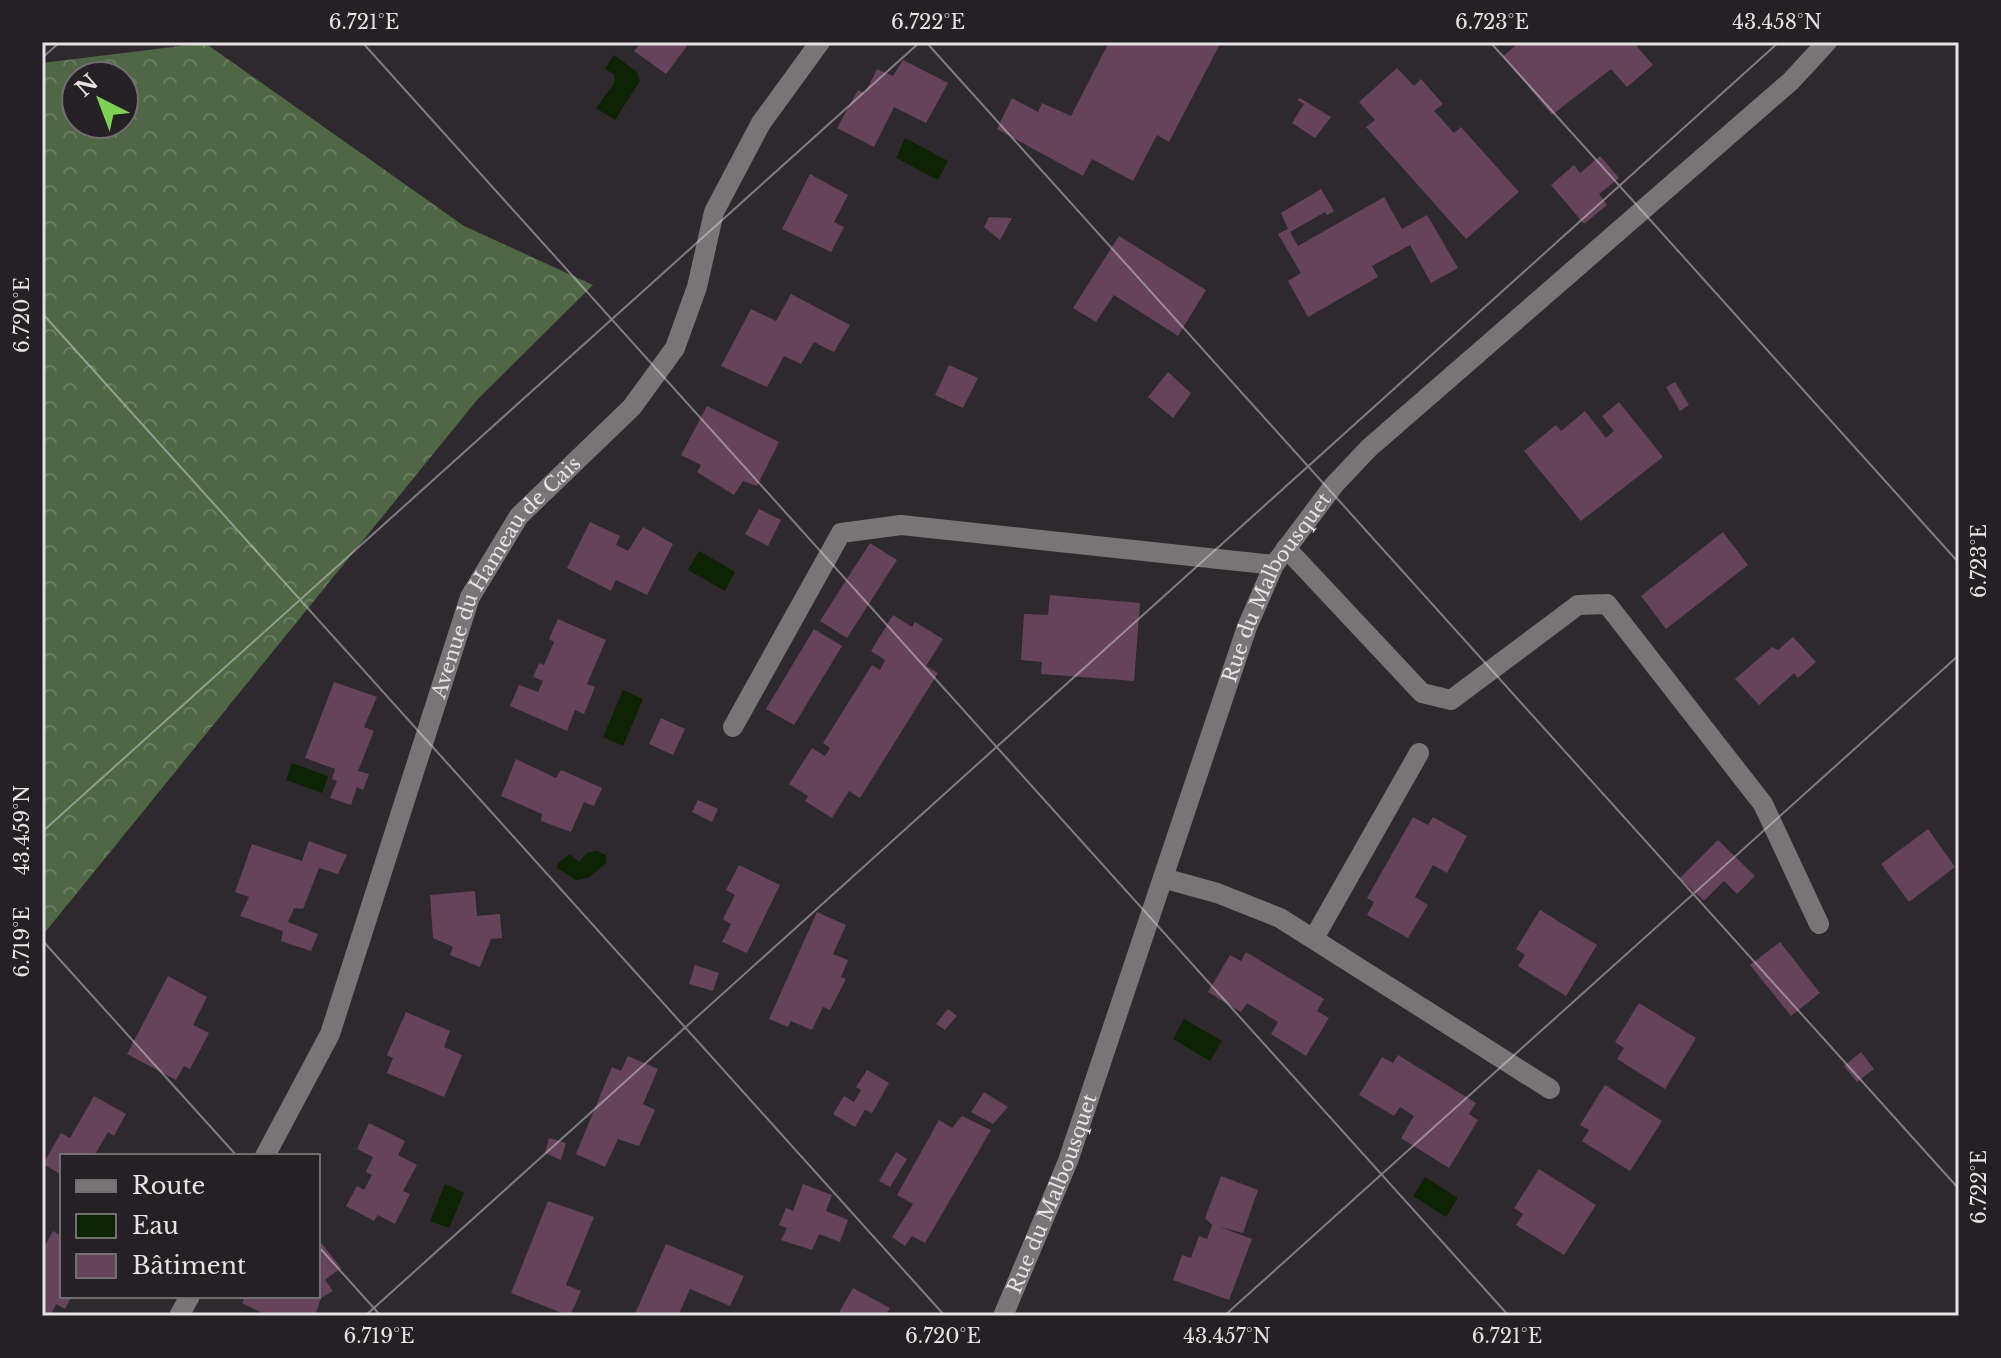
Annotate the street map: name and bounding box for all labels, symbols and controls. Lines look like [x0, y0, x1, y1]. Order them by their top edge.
text: 6.721°E [329, 10, 399, 34]
text: 6.722°E [891, 10, 965, 34]
text: 6.723°E [1455, 10, 1529, 34]
text: 43.458°N [1732, 10, 1822, 34]
north arrow [60, 60, 140, 140]
text: N [70, 68, 104, 102]
text: 6.720°E [10, 277, 34, 353]
street label: Avenue du Hameau de Cais [426, 451, 585, 702]
street label: Rue du Malbousquet [1217, 488, 1336, 685]
text: 6.723°E [1967, 524, 1991, 598]
text: 43.459°N [10, 785, 34, 875]
text: 6.719°E [10, 906, 34, 978]
street label: Rue du Malbousquet [1002, 1090, 1102, 1297]
text: 6.722°E [1967, 1150, 1991, 1224]
legend [60, 1154, 320, 1298]
text: Route [132, 1171, 205, 1200]
text: Eau [132, 1211, 179, 1240]
text: Bâtiment [132, 1251, 246, 1280]
text: 6.719°E [343, 1324, 415, 1348]
text: 6.720°E [905, 1324, 981, 1348]
text: 43.457°N [1183, 1324, 1271, 1348]
text: 6.721°E [1472, 1324, 1542, 1348]

